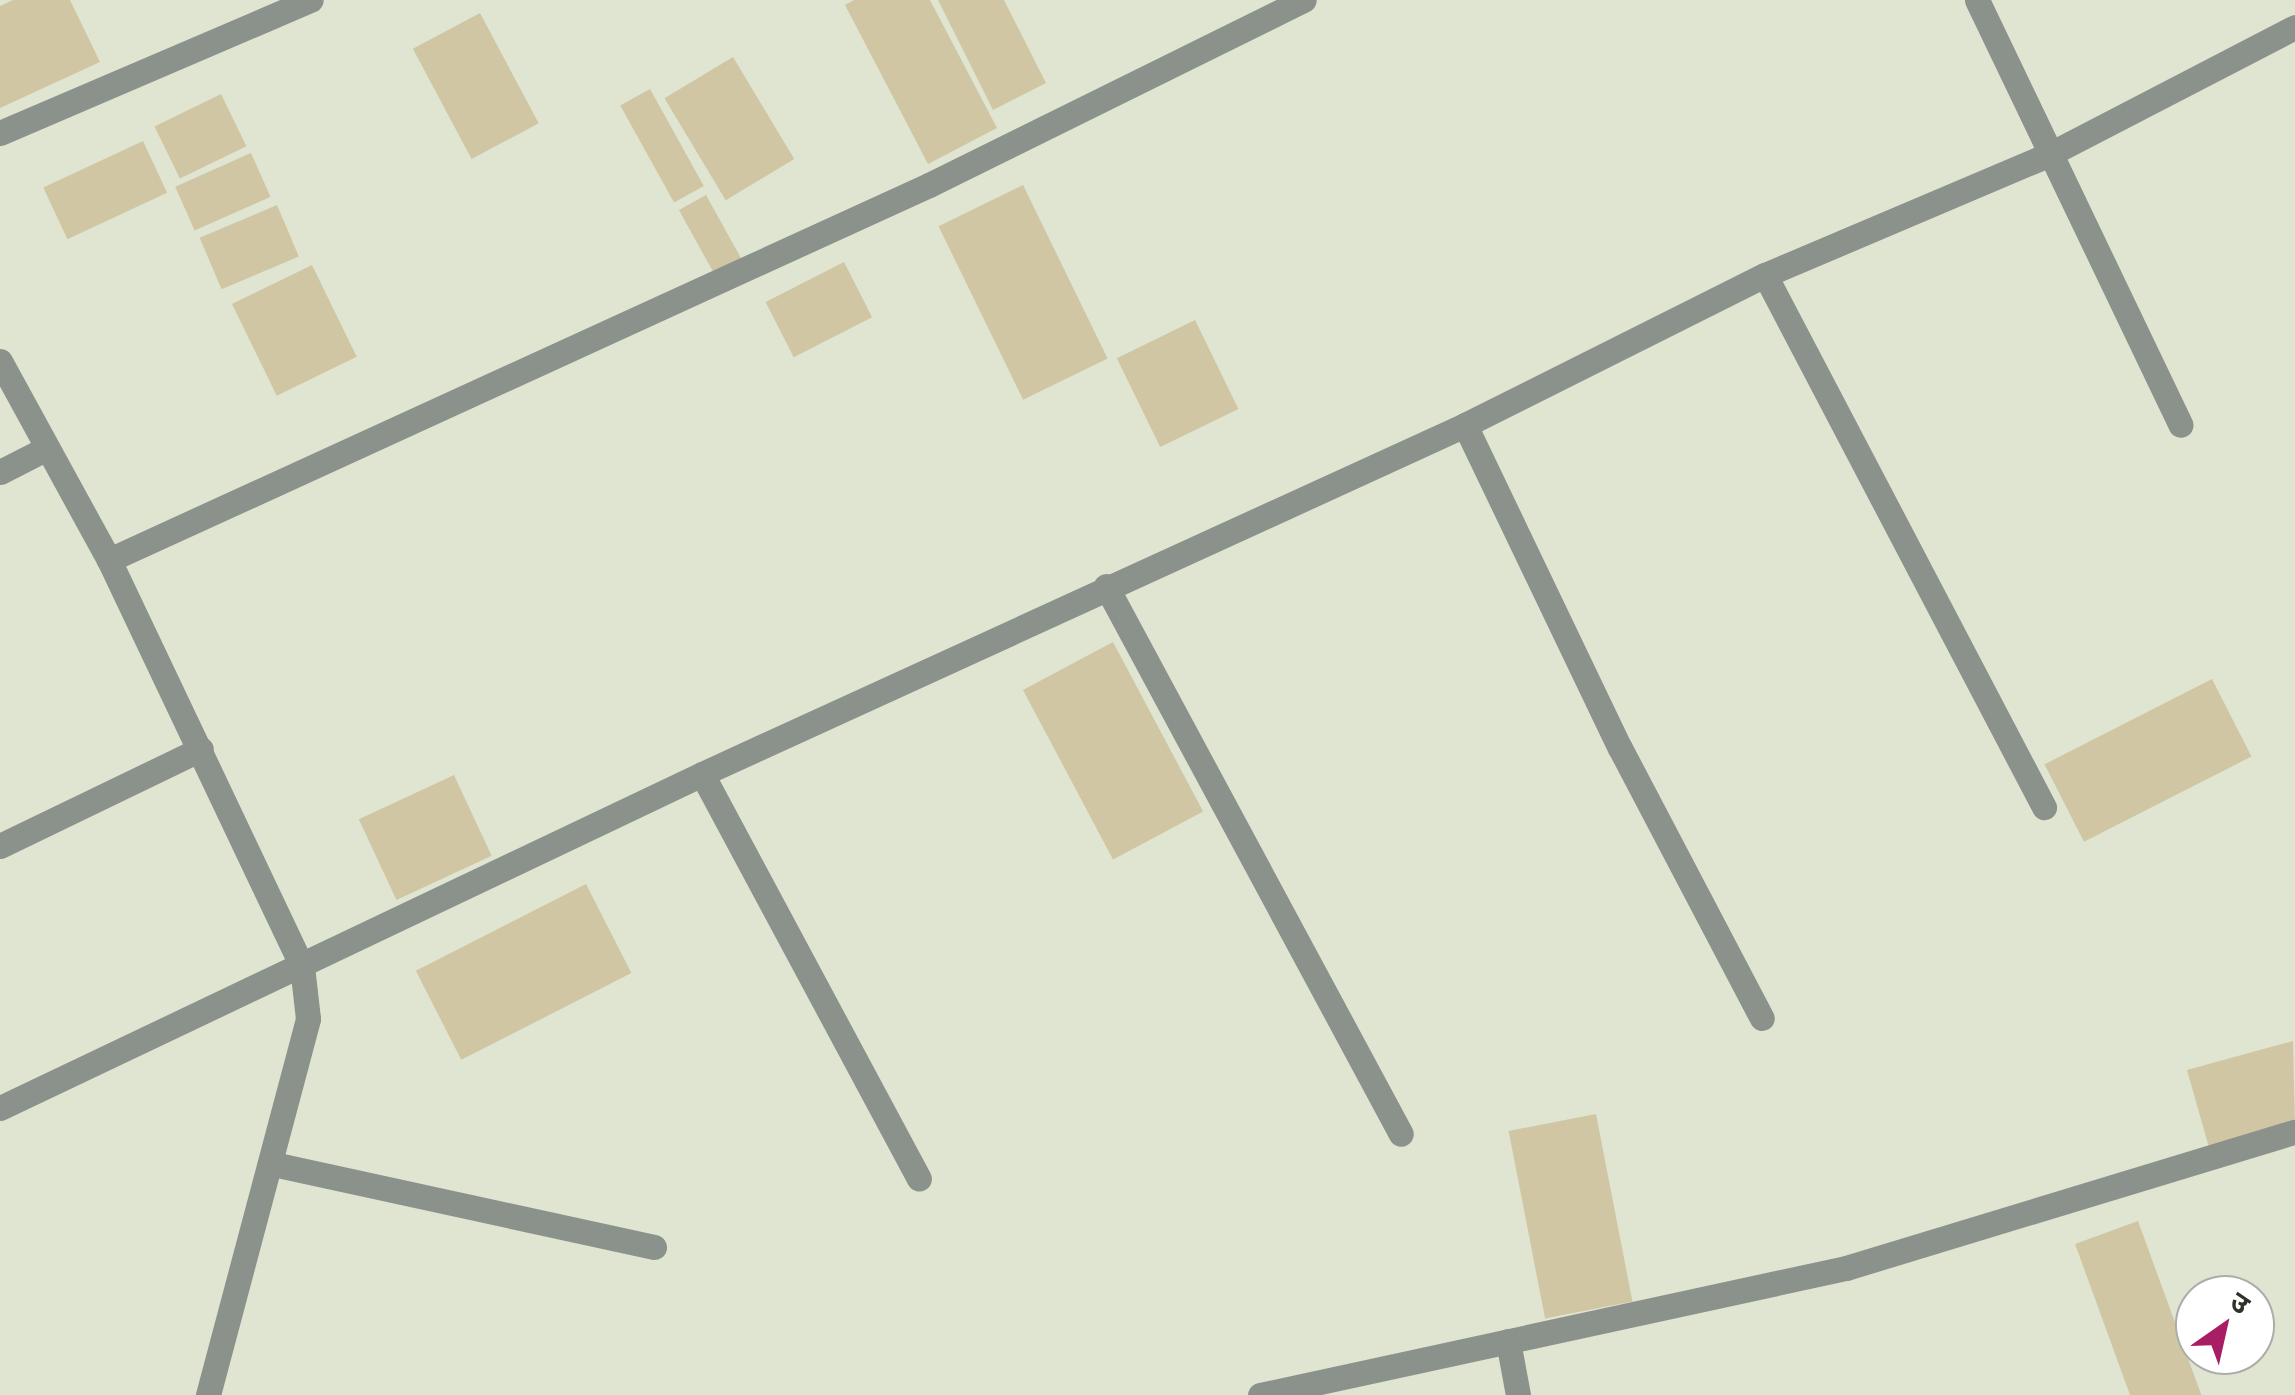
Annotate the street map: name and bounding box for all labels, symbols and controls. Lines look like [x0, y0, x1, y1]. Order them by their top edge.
north arrow [2175, 1275, 2275, 1375]
text: उ [2223, 1281, 2258, 1322]

